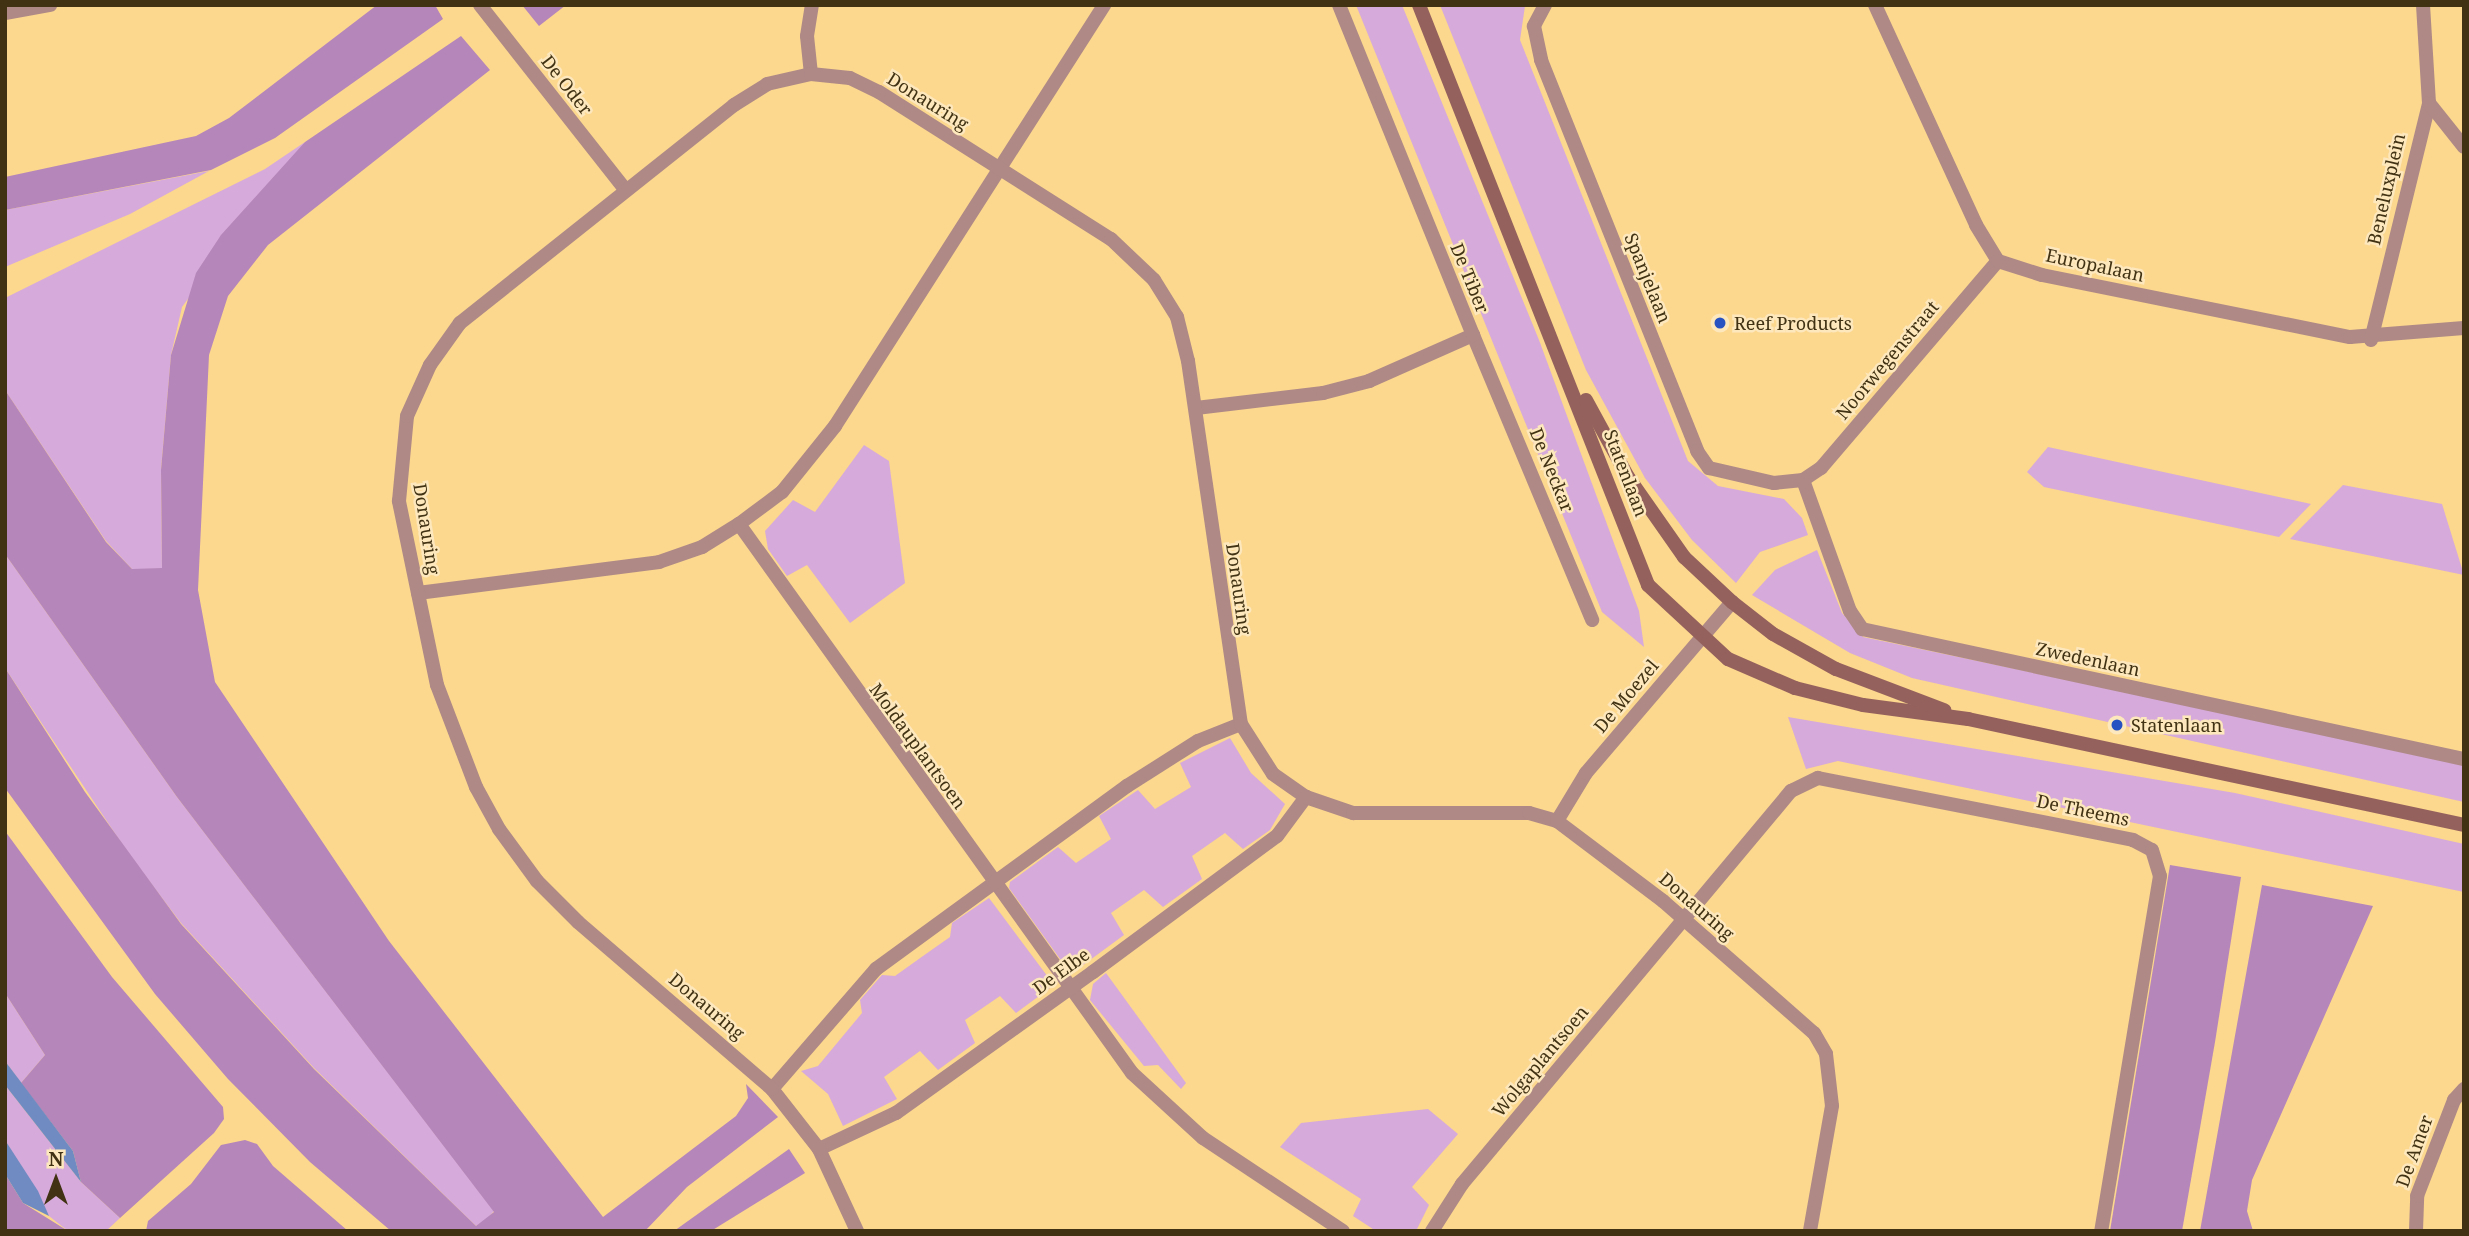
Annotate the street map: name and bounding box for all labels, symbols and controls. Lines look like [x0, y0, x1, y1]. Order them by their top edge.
street label: De Oder [537, 51, 597, 119]
street label: Donauring [883, 67, 973, 135]
street label: Beneluxplein [2363, 131, 2409, 247]
street label: Spanjelaan [1620, 230, 1676, 326]
street label: De Tiber [1446, 240, 1494, 316]
street label: Europalaan [2044, 244, 2146, 286]
street label: Noorwegenstraat [1831, 296, 1943, 424]
place label: Reef Products [1734, 312, 1852, 334]
marker: Reef Products [1712, 315, 1728, 331]
street label: De Neckar [1525, 425, 1579, 515]
street label: Statenlaan [1600, 427, 1652, 519]
street label: Donauring [409, 482, 445, 576]
street label: Donauring [1222, 542, 1256, 636]
street label: Zwedenlaan [2034, 637, 2142, 681]
street label: De Moezel [1589, 655, 1663, 737]
street label: Moldauplantsoen [865, 679, 971, 813]
place label: Statenlaan [2131, 714, 2222, 736]
marker: Statenlaan [2109, 717, 2125, 733]
street label: De Theems [2035, 790, 2131, 830]
street label: Donauring [1655, 868, 1739, 944]
street label: De Elbe [1028, 943, 1094, 999]
street label: Donauring [665, 968, 749, 1044]
street label: Wolgaplantsoen [1487, 1001, 1593, 1121]
street label: De Amer [2391, 1112, 2437, 1190]
north arrow [21, 1145, 91, 1215]
text: N [49, 1146, 63, 1172]

